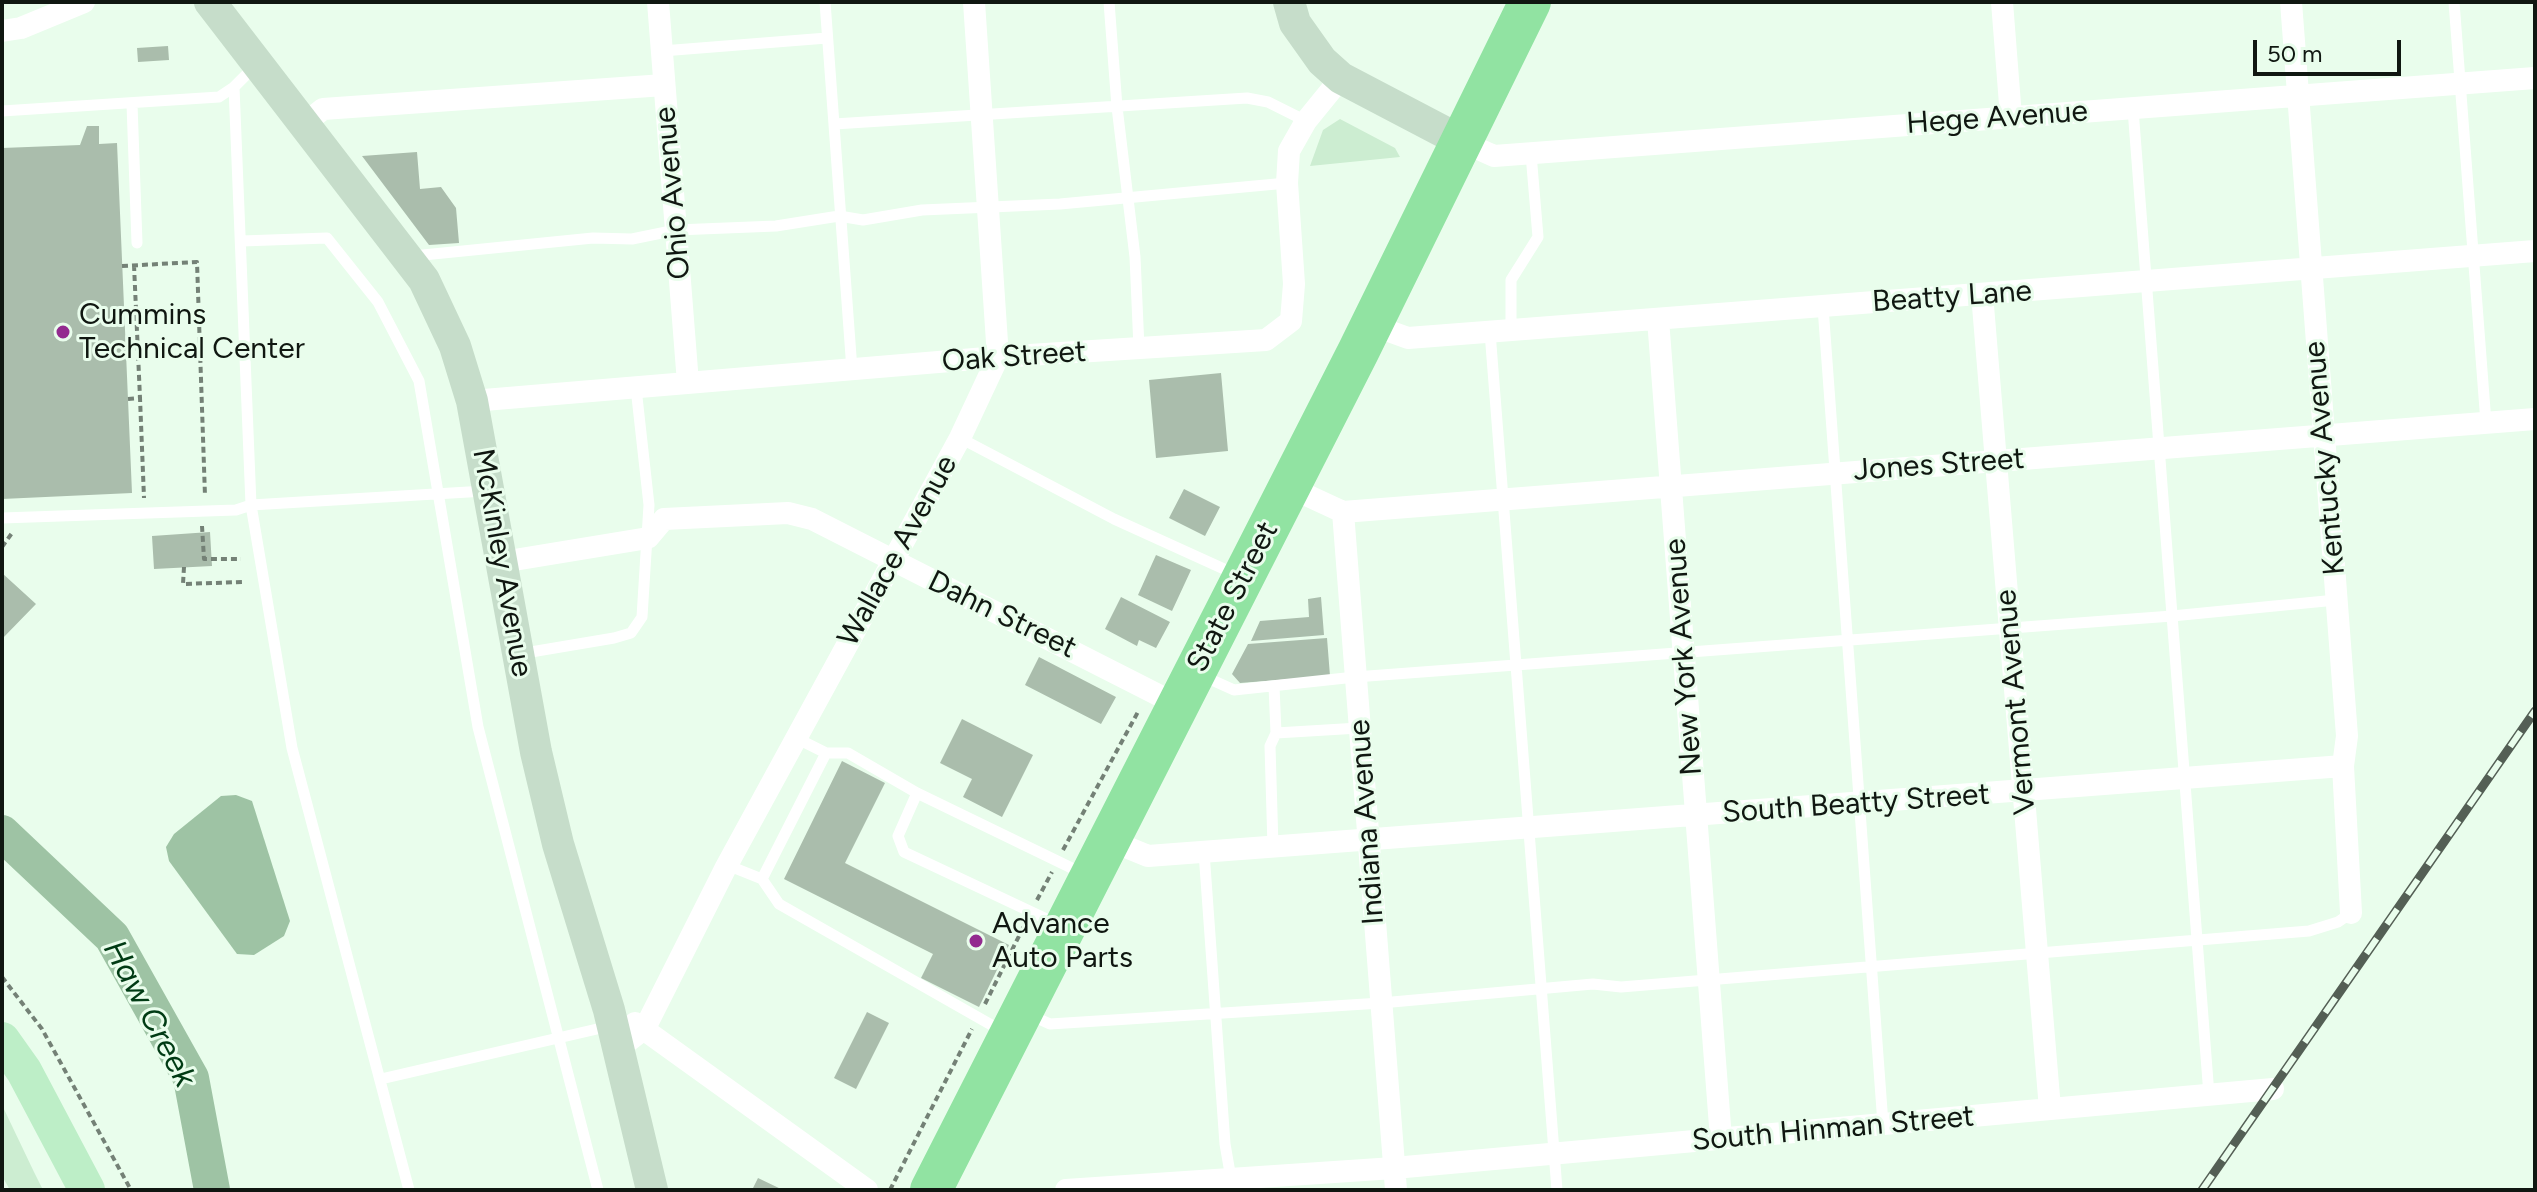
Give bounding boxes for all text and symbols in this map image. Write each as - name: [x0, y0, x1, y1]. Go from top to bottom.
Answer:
- scale bar: [2257, 24, 2405, 74]
- text: 50 m: [2267, 39, 2323, 68]
- street label: Hege Avenue: [1905, 94, 2089, 142]
- street label: Ohio Avenue: [648, 105, 698, 281]
- street label: Beatty Lane: [1871, 273, 2033, 321]
- place label: Cummins Technical Center: [79, 297, 305, 368]
- marker: Cummins Technical Center: [54, 323, 72, 341]
- street label: Oak Street: [941, 334, 1087, 380]
- street label: Kentucky Avenue: [2297, 340, 2353, 576]
- street label: Jones Street: [1852, 441, 2026, 489]
- street label: McKinley Avenue: [464, 446, 540, 680]
- street label: Wallace Avenue: [831, 449, 965, 653]
- street label: State Street: [1180, 516, 1286, 678]
- street label: New York Avenue: [1658, 537, 1710, 777]
- street label: Dahn Street: [922, 564, 1082, 666]
- street label: Vermont Avenue: [1988, 588, 2044, 816]
- street label: Indiana Avenue: [1342, 718, 1392, 926]
- street label: South Beatty Street: [1721, 777, 1991, 831]
- place label: Advance Auto Parts: [992, 906, 1133, 976]
- marker: Advance Auto Parts: [967, 932, 985, 950]
- water label: Haw Creek: [94, 934, 204, 1094]
- street label: South Hinman Street: [1690, 1099, 1976, 1159]

